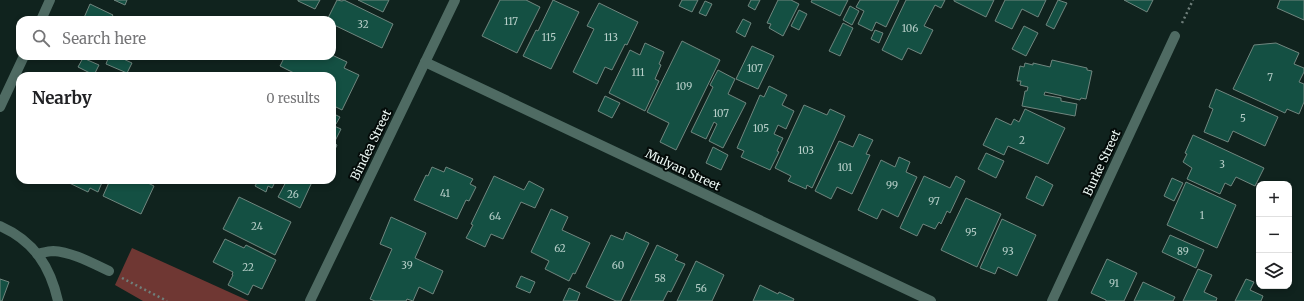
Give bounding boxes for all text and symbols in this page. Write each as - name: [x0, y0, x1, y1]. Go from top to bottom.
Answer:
- house number: 117: [504, 15, 518, 28]
- search box: [16, 16, 336, 60]
- house number: 32: [357, 18, 369, 31]
- house number: 106: [902, 22, 918, 35]
- icon: search: [30, 27, 52, 49]
- text: Search here: [62, 29, 146, 48]
- house number: 115: [542, 31, 556, 44]
- house number: 113: [604, 31, 618, 44]
- house number: 107: [747, 62, 763, 75]
- house number: 111: [632, 66, 645, 79]
- house number: 7: [1267, 71, 1273, 84]
- house number: 109: [676, 80, 692, 93]
- text: Nearby: [32, 87, 92, 109]
- text: 0 results: [266, 90, 320, 107]
- street label: Bindea Street: [347, 107, 394, 183]
- house number: 107: [713, 107, 729, 120]
- house number: 5: [1240, 112, 1246, 125]
- house number: 105: [753, 122, 769, 135]
- street label: Burke Street: [1080, 127, 1124, 198]
- house number: 2: [1019, 134, 1025, 147]
- house number: 103: [798, 144, 814, 157]
- street label: Mulyan Street: [643, 146, 723, 194]
- house number: 3: [1219, 158, 1225, 171]
- house number: 101: [838, 161, 853, 174]
- house number: 99: [886, 179, 898, 192]
- map controls: [1256, 181, 1292, 289]
- button: +: [1256, 181, 1292, 217]
- house number: 41: [440, 187, 450, 200]
- house number: 26: [287, 188, 299, 201]
- house number: 97: [928, 195, 940, 208]
- house number: 1: [1200, 209, 1205, 222]
- house number: 64: [489, 210, 501, 223]
- button: −: [1256, 217, 1292, 253]
- house number: 24: [251, 220, 263, 233]
- house number: 95: [965, 226, 977, 239]
- house number: 62: [554, 242, 566, 255]
- house number: 93: [1002, 245, 1014, 258]
- house number: 89: [1177, 245, 1189, 258]
- button: layers: [1256, 253, 1292, 289]
- house number: 39: [401, 259, 413, 272]
- house number: 60: [612, 259, 624, 272]
- house number: 22: [242, 261, 254, 274]
- house number: 58: [654, 272, 666, 285]
- house number: 91: [1109, 277, 1120, 290]
- house number: 56: [695, 282, 707, 295]

